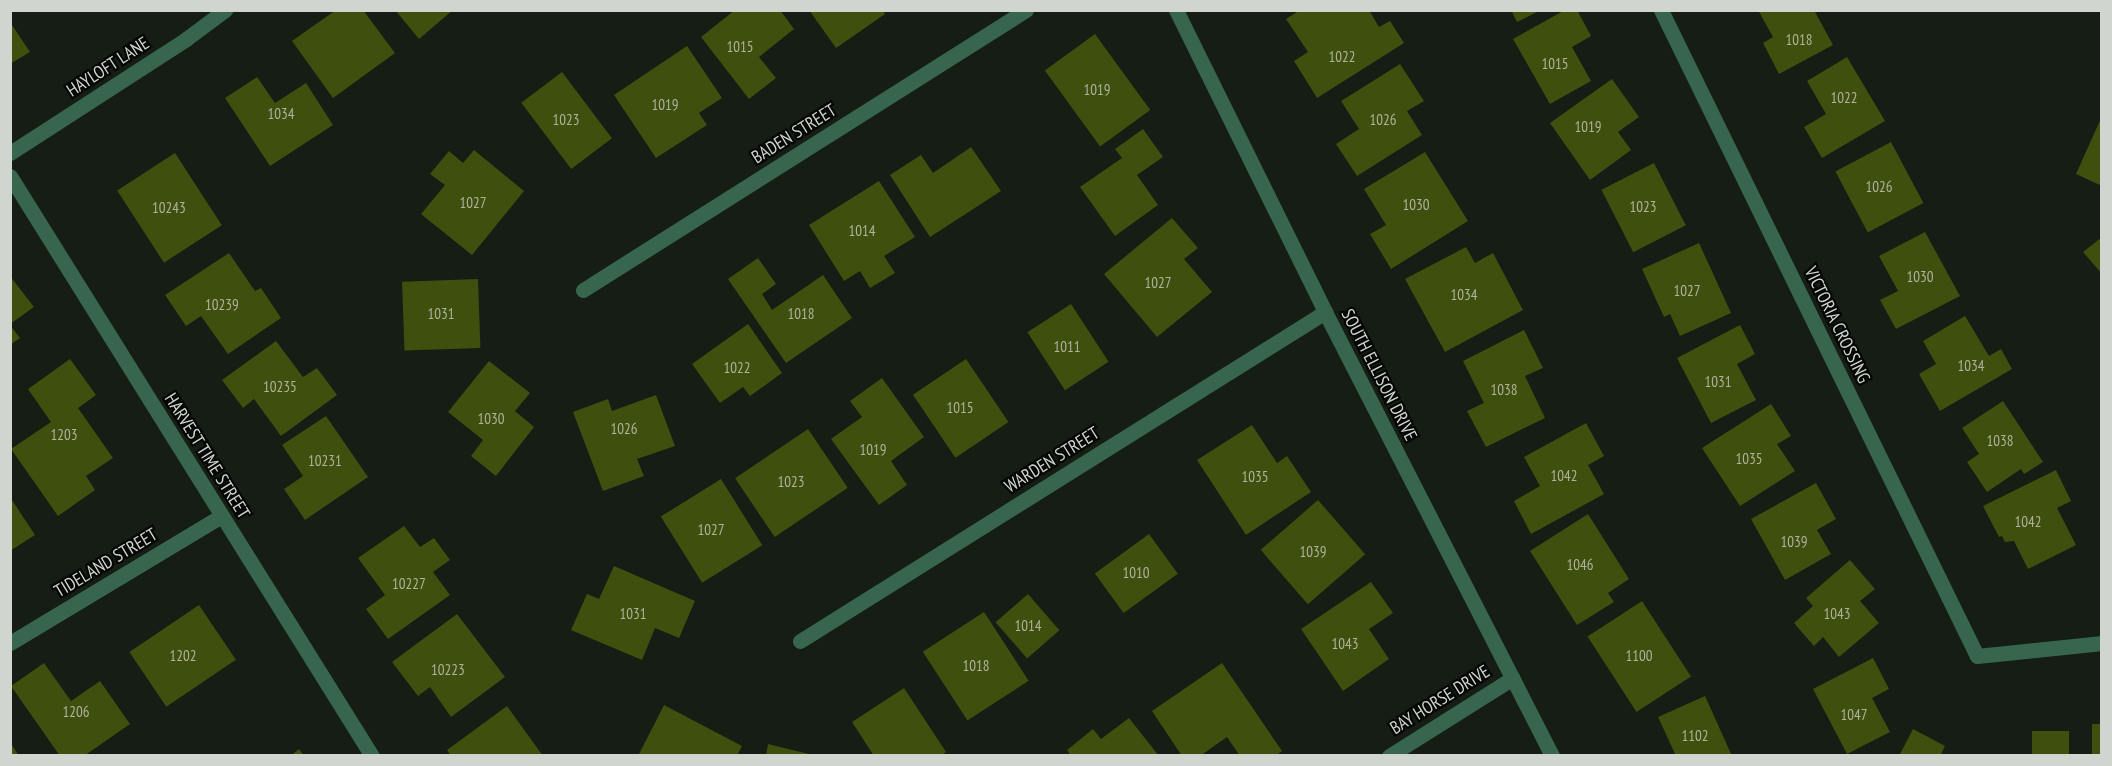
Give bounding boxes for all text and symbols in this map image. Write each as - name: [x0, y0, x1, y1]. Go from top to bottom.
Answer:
- house number: 1018: [1786, 31, 1812, 49]
- street label: HAYLOFT LANE: [63, 32, 153, 102]
- house number: 1015: [727, 38, 753, 56]
- house number: 1022: [1329, 48, 1355, 66]
- house number: 1015: [1542, 55, 1568, 73]
- house number: 1019: [1084, 81, 1110, 99]
- house number: 1022: [1831, 89, 1857, 107]
- house number: 1019: [652, 96, 678, 114]
- street label: BADEN STREET: [748, 100, 840, 168]
- house number: 1034: [268, 105, 294, 123]
- house number: 1023: [553, 111, 579, 129]
- house number: 1026: [1370, 111, 1396, 129]
- house number: 1019: [1575, 118, 1601, 136]
- house number: 1026: [1866, 178, 1892, 196]
- house number: 1027: [460, 194, 486, 212]
- house number: 1030: [1403, 196, 1429, 214]
- house number: 1023: [1630, 198, 1656, 216]
- house number: 10243: [152, 199, 186, 217]
- house number: 1014: [849, 222, 875, 240]
- street label: VICTORIA CROSSING: [1799, 263, 1875, 387]
- house number: 1030: [1907, 268, 1933, 286]
- house number: 1027: [1145, 274, 1171, 292]
- house number: 1027: [1674, 282, 1700, 300]
- house number: 1034: [1451, 286, 1477, 304]
- house number: 10239: [205, 296, 239, 314]
- house number: 1031: [428, 305, 454, 323]
- house number: 1018: [788, 305, 814, 323]
- street label: SOUTH ELLISON DRIVE: [1337, 306, 1421, 444]
- house number: 1011: [1054, 338, 1080, 356]
- house number: 1034: [1958, 357, 1984, 375]
- house number: 1022: [724, 359, 750, 377]
- house number: 1031: [1705, 373, 1731, 391]
- house number: 10235: [263, 378, 297, 396]
- house number: 1038: [1491, 381, 1517, 399]
- street label: HARVEST TIME STREET: [159, 389, 255, 523]
- house number: 1015: [947, 399, 973, 417]
- house number: 1030: [478, 410, 504, 428]
- house number: 1026: [611, 420, 637, 438]
- street label: WARDEN STREET: [1001, 422, 1103, 498]
- house number: 1203: [51, 426, 77, 444]
- house number: 1038: [1987, 432, 2013, 450]
- house number: 1019: [860, 441, 886, 459]
- house number: 1035: [1736, 450, 1762, 468]
- house number: 10231: [308, 452, 342, 470]
- house number: 1042: [1551, 467, 1577, 485]
- house number: 1035: [1242, 468, 1268, 486]
- house number: 1023: [778, 473, 804, 491]
- house number: 1042: [2015, 513, 2041, 531]
- house number: 1027: [698, 521, 724, 539]
- street label: TIDELAND STREET: [51, 524, 161, 602]
- house number: 1039: [1781, 533, 1807, 551]
- house number: 1039: [1300, 543, 1326, 561]
- house number: 1046: [1567, 556, 1593, 574]
- house number: 1010: [1123, 564, 1149, 582]
- house number: 10227: [392, 575, 426, 593]
- house number: 1031: [620, 605, 646, 623]
- house number: 1043: [1824, 605, 1850, 623]
- house number: 1014: [1015, 617, 1041, 635]
- house number: 1043: [1332, 635, 1358, 653]
- house number: 1202: [170, 647, 196, 665]
- house number: 1100: [1626, 647, 1652, 665]
- house number: 1018: [963, 657, 989, 675]
- house number: 10223: [431, 661, 465, 679]
- street label: BAY HORSE DRIVE: [1386, 661, 1494, 739]
- house number: 1206: [63, 703, 89, 721]
- house number: 1047: [1841, 706, 1867, 724]
- house number: 1102: [1682, 727, 1708, 745]

